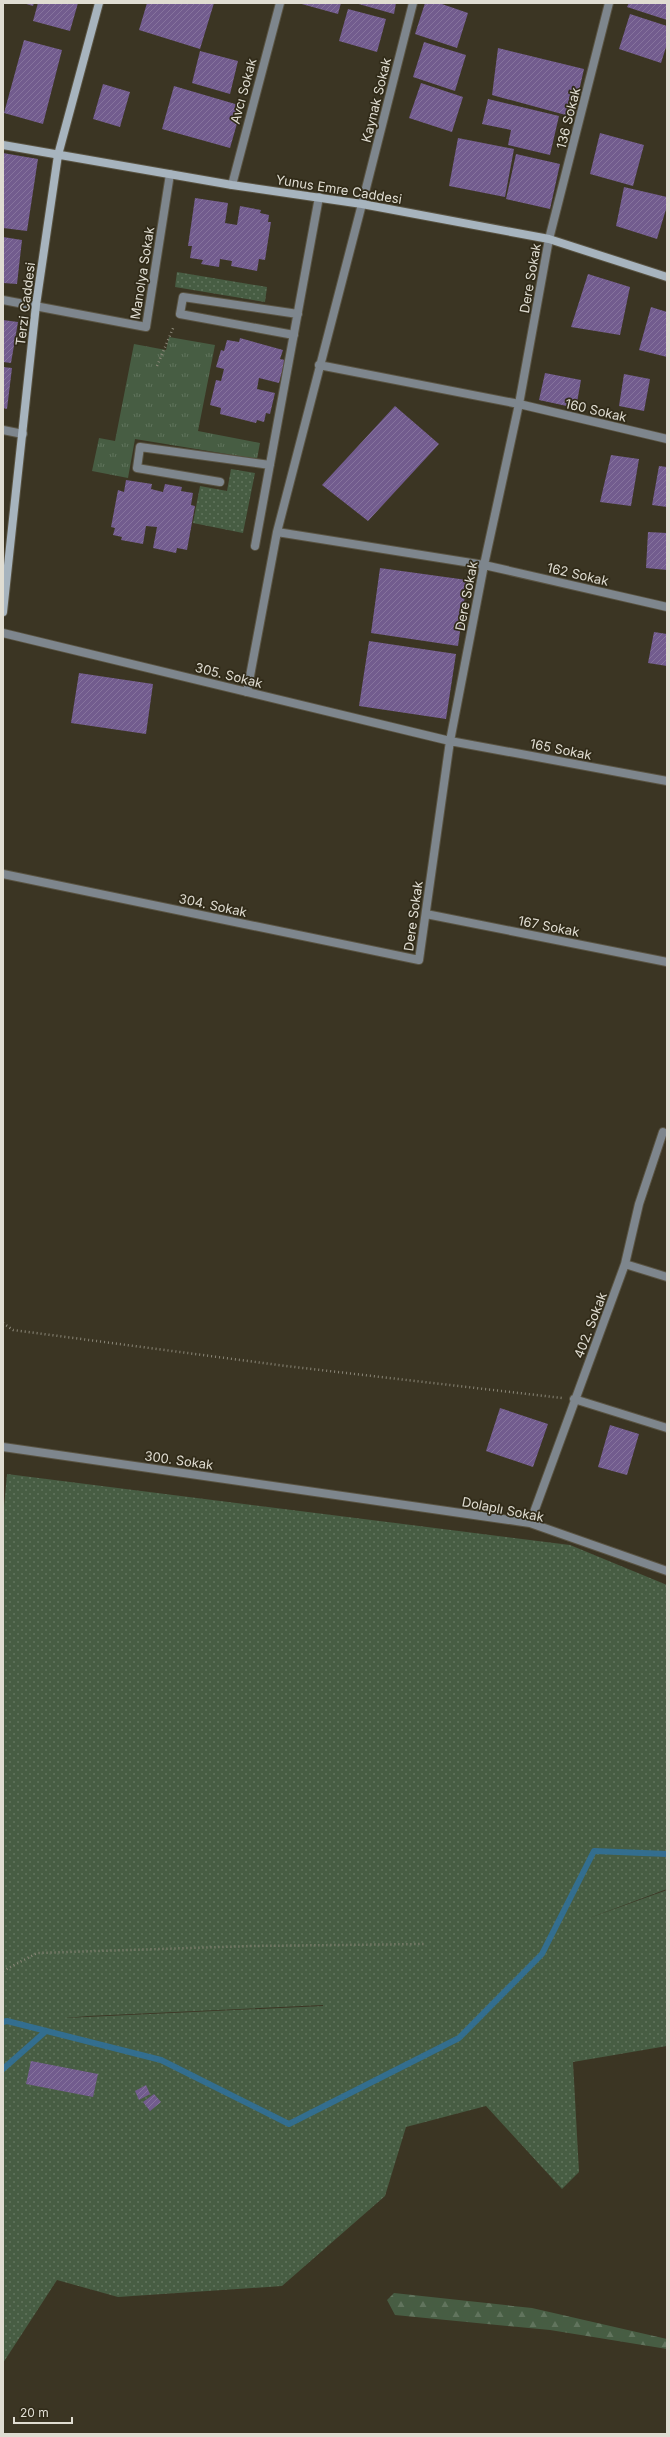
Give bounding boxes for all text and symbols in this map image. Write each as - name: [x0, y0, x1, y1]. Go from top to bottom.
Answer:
- street label: Kaynak Sokak: [358, 56, 394, 144]
- street label: Avcı Sokak: [227, 57, 259, 125]
- street label: 136 Sokak: [553, 86, 583, 150]
- street label: Yunus Emre Caddesi: [275, 171, 403, 207]
- street label: Manolya Sokak: [127, 226, 157, 320]
- street label: Dere Sokak: [516, 242, 544, 314]
- street label: Terzi Caddesi: [12, 261, 38, 347]
- street label: 160 Sokak: [564, 395, 628, 425]
- street label: 162 Sokak: [546, 559, 610, 589]
- street label: Dere Sokak: [451, 560, 481, 632]
- street label: 305. Sokak: [194, 659, 264, 691]
- street label: 165 Sokak: [529, 735, 593, 763]
- street label: Dere Sokak: [400, 880, 426, 952]
- street label: 304. Sokak: [177, 890, 249, 920]
- street label: 167 Sokak: [517, 912, 581, 940]
- street label: 402. Sokak: [570, 1290, 610, 1360]
- street label: 300. Sokak: [144, 1447, 214, 1473]
- street label: Dolaplı Sokak: [461, 1493, 545, 1525]
- scale bar: [14, 2399, 72, 2425]
- text: 20 m: [20, 2405, 49, 2420]

